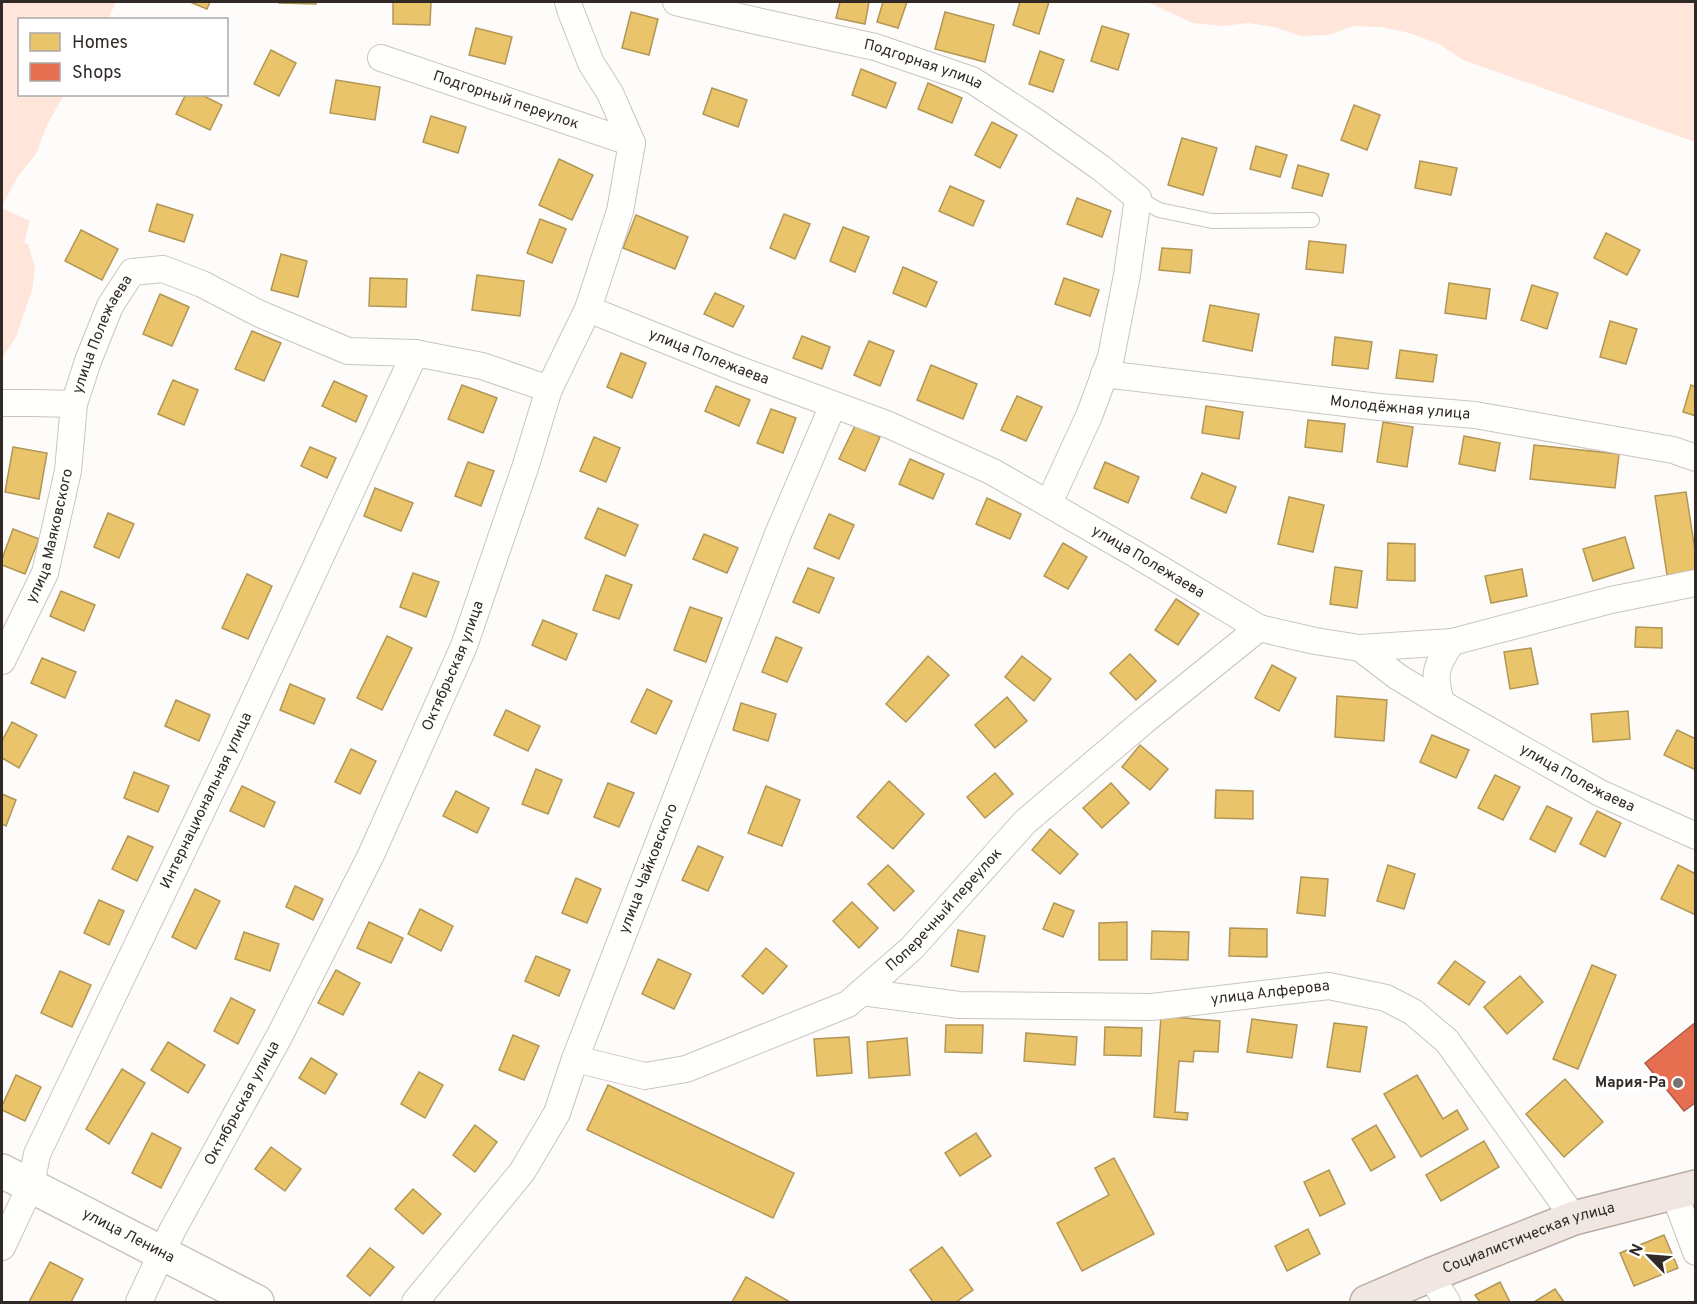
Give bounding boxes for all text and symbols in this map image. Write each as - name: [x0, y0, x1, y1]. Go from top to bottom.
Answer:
- legend: [18, 18, 228, 96]
- text: Homes: [72, 32, 128, 55]
- street label: Подгорная улица: [862, 35, 986, 94]
- text: Shops: [72, 62, 122, 85]
- street label: Подгорный переулок: [430, 67, 582, 134]
- street label: улица Полежаева: [68, 272, 137, 396]
- street label: улица Полежаева: [646, 325, 772, 389]
- street label: Молодёжная улица: [1329, 392, 1471, 424]
- street label: улица Маяковского: [22, 467, 78, 606]
- street label: улица Полежаева: [1088, 521, 1208, 603]
- street label: Октябрьская улица: [418, 598, 488, 734]
- street label: Интернациональная улица: [156, 709, 257, 892]
- street label: улица Полежаева: [1516, 740, 1638, 817]
- street label: улица Чайковского: [615, 801, 682, 936]
- street label: Поперечный переулок: [882, 844, 1006, 976]
- street label: улица Алферова: [1210, 976, 1331, 1009]
- street label: Октябрьская улица: [200, 1038, 284, 1169]
- place label: Мария-Ра: [1595, 1074, 1666, 1093]
- marker: Мария-Ра: [1671, 1076, 1685, 1090]
- street label: Социалистическая улица: [1440, 1199, 1617, 1279]
- street label: улица Ленина: [79, 1204, 178, 1267]
- north arrow: [1619, 1226, 1679, 1286]
- text: N: [1626, 1241, 1649, 1260]

